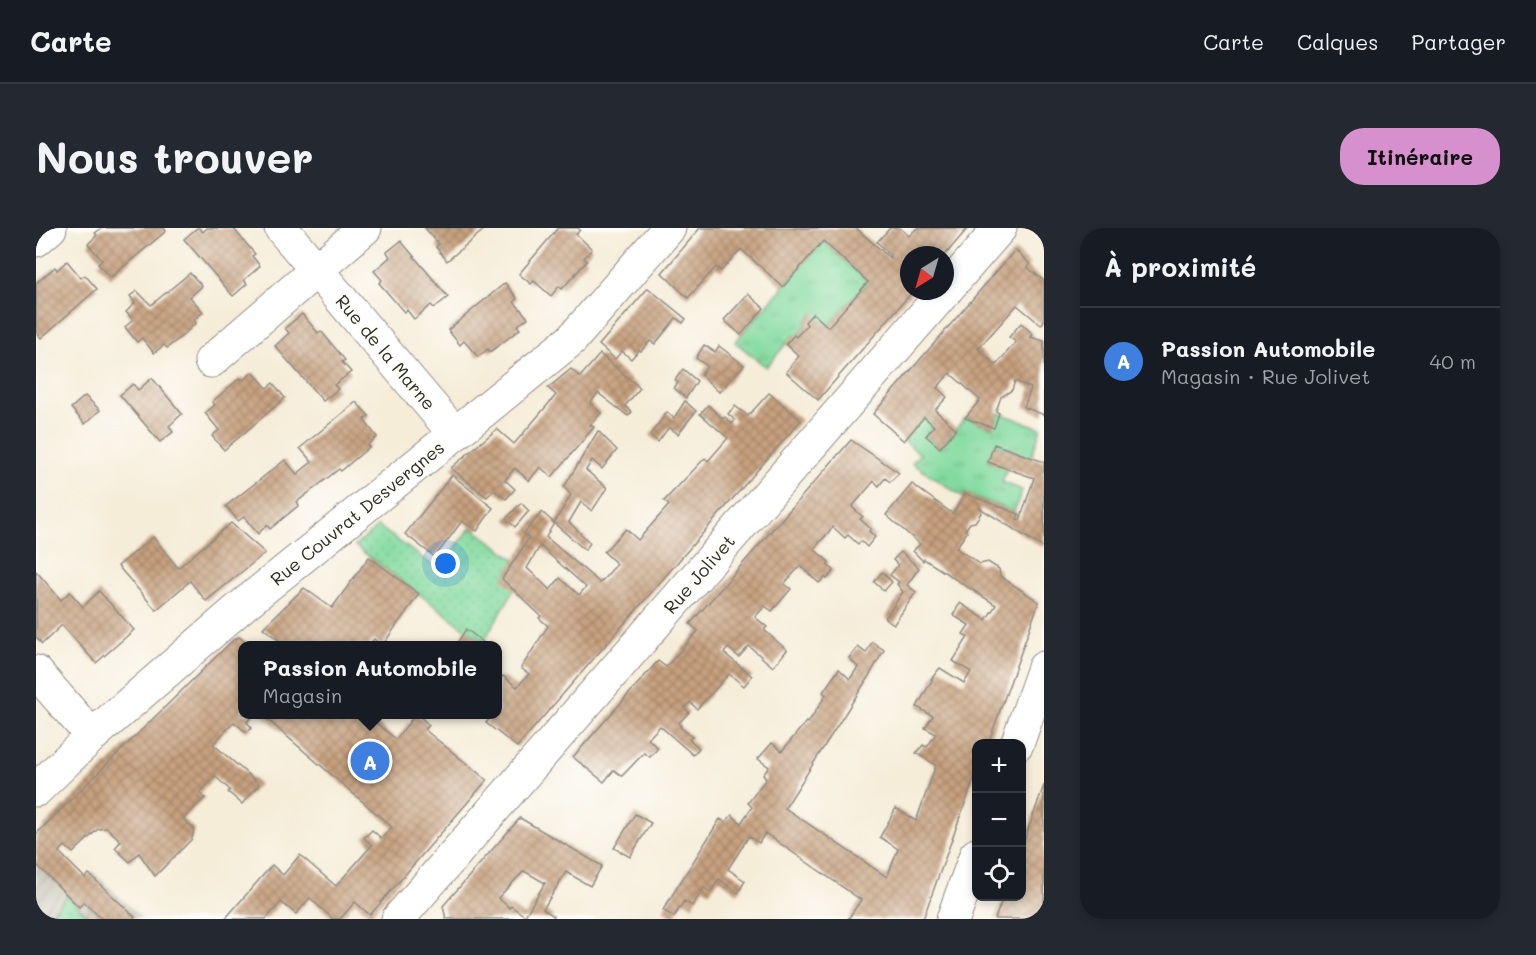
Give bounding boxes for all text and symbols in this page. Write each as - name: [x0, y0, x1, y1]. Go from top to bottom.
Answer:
- text: Carte: [30, 23, 112, 59]
- text: Carte: [1203, 28, 1264, 55]
- text: Calques: [1297, 28, 1379, 55]
- text: Partager: [1412, 28, 1506, 55]
- button: Itinéraire: [1340, 128, 1500, 185]
- text: Nous trouver: [36, 129, 314, 184]
- north arrow: [900, 246, 954, 300]
- text: À proximité: [1104, 250, 1256, 284]
- street label: Rue de la Marne: [331, 289, 441, 415]
- text: Passion Automobile: [1161, 334, 1375, 363]
- text: A: [1117, 348, 1130, 374]
- text: 40 m: [1430, 348, 1476, 374]
- text: Magasin · Rue Jolivet: [1161, 363, 1370, 389]
- street label: Rue Couvrat Desvergnes: [265, 435, 449, 591]
- street label: Rue Jolivet: [658, 529, 740, 619]
- your location: [431, 549, 460, 578]
- popup: [238, 641, 502, 719]
- text: Passion Automobile: [263, 653, 477, 682]
- text: Magasin: [263, 682, 342, 708]
- pin: A: [350, 738, 390, 784]
- map controls: [972, 739, 1026, 901]
- button: +: [972, 739, 1026, 793]
- button: −: [972, 793, 1026, 847]
- button: locate: [972, 847, 1026, 901]

